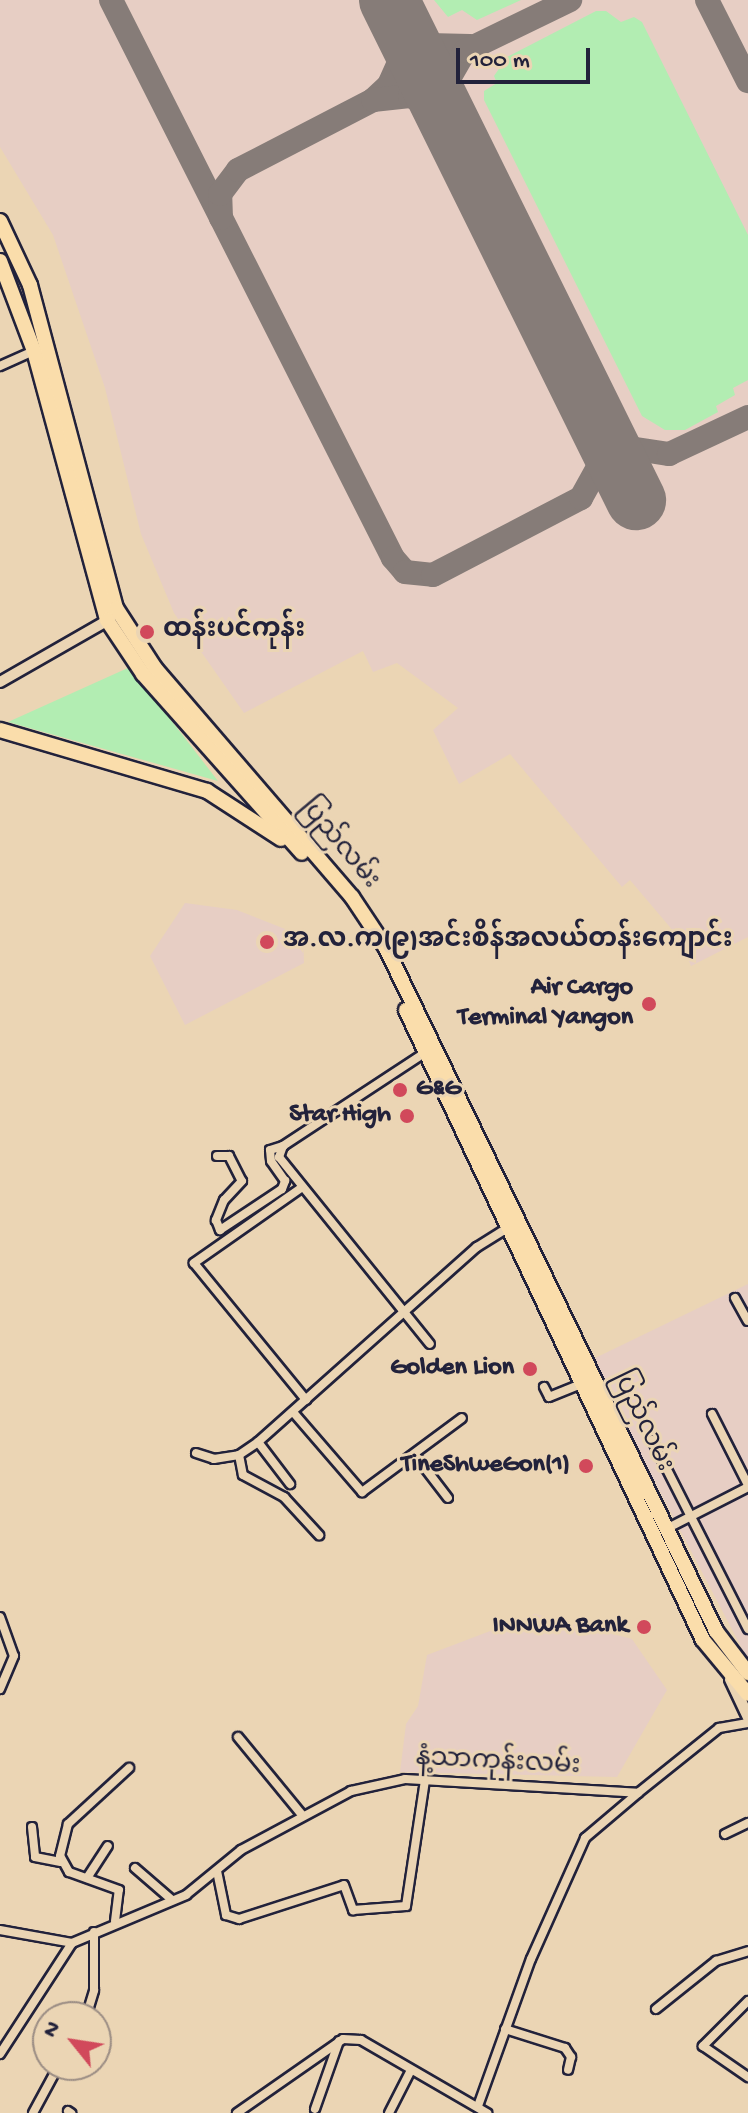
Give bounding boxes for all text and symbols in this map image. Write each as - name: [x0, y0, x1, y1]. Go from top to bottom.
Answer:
- scale bar: [460, 32, 594, 82]
- text: 100 m: [470, 47, 530, 76]
- place label: ထန်းပင်ကုန်း: [163, 616, 305, 648]
- marker: ထန်းပင်ကုန်း: [138, 623, 156, 641]
- street label: ပြည်လမ်း: [291, 794, 385, 896]
- place label: အ.လ.က(၉)အင်းစိန်အလယ်တန်းကျောင်း: [283, 926, 733, 958]
- marker: အ.လ.က(၉)အင်းစိန်အလယ်တန်းကျောင်း: [258, 933, 276, 951]
- place label: Air Cargo Terminal Yangon: [458, 973, 633, 1034]
- marker: Air Cargo Terminal Yangon: [640, 995, 658, 1013]
- place label: G&G: [416, 1074, 461, 1106]
- marker: G&G: [391, 1081, 409, 1099]
- place label: Star High: [289, 1100, 391, 1132]
- marker: Star High: [398, 1107, 416, 1125]
- place label: Golden Lion: [390, 1353, 514, 1385]
- marker: Golden Lion: [521, 1360, 539, 1378]
- street label: ပြည်လမ်း: [603, 1367, 679, 1477]
- place label: TineShweGon(1): [402, 1450, 570, 1482]
- marker: TineShweGon(1): [577, 1457, 595, 1475]
- place label: INNWA Bank: [493, 1611, 628, 1643]
- marker: INNWA Bank: [635, 1618, 653, 1636]
- street label: နံ့သာကုန်းလမ်း: [415, 1744, 581, 1784]
- north arrow: [32, 2001, 112, 2081]
- text: N: [38, 2017, 68, 2043]

